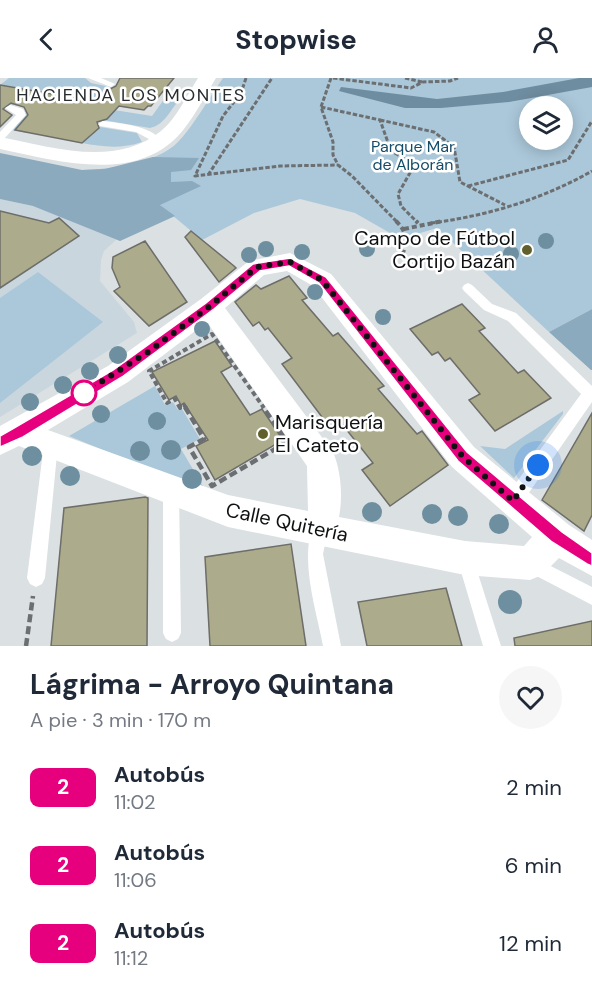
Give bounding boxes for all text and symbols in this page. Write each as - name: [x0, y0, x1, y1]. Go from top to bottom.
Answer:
- text: Stopwise: [235, 22, 357, 57]
- icon: back: [30, 23, 63, 56]
- icon: person: [529, 23, 562, 56]
- district label: HACIENDA LOS MONTES: [16, 83, 246, 107]
- map controls: [519, 96, 573, 150]
- button: layers: [519, 96, 573, 150]
- park label: Parque Mar de Alborán: [371, 136, 455, 175]
- place label: Campo de Fútbol Cortijo Bazán: [354, 225, 515, 274]
- marker: Campo de Fútbol Cortijo Bazán: [520, 243, 534, 257]
- unlabelled marker: [71, 380, 97, 406]
- place label: Marisquería El Cateto: [275, 409, 383, 458]
- marker: Marisquería El Cateto: [256, 427, 270, 441]
- your location: [523, 450, 553, 480]
- street label: Calle Quitería: [224, 496, 350, 548]
- text: Lágrima - Arroyo Quintana: [30, 666, 394, 703]
- button: heart: [499, 666, 562, 729]
- text: A pie · 3 min · 170 m: [30, 707, 211, 733]
- text: Autobús: [114, 760, 205, 789]
- text: 2: [57, 773, 69, 801]
- text: 2 min: [506, 773, 562, 802]
- text: 11:02: [114, 789, 156, 815]
- text: Autobús: [114, 838, 205, 867]
- text: 2: [57, 851, 69, 879]
- text: 6 min: [505, 851, 562, 880]
- text: 11:06: [114, 867, 157, 893]
- text: Autobús: [114, 916, 205, 945]
- text: 2: [57, 929, 69, 957]
- text: 12 min: [499, 929, 562, 958]
- text: 11:12: [114, 945, 148, 971]

